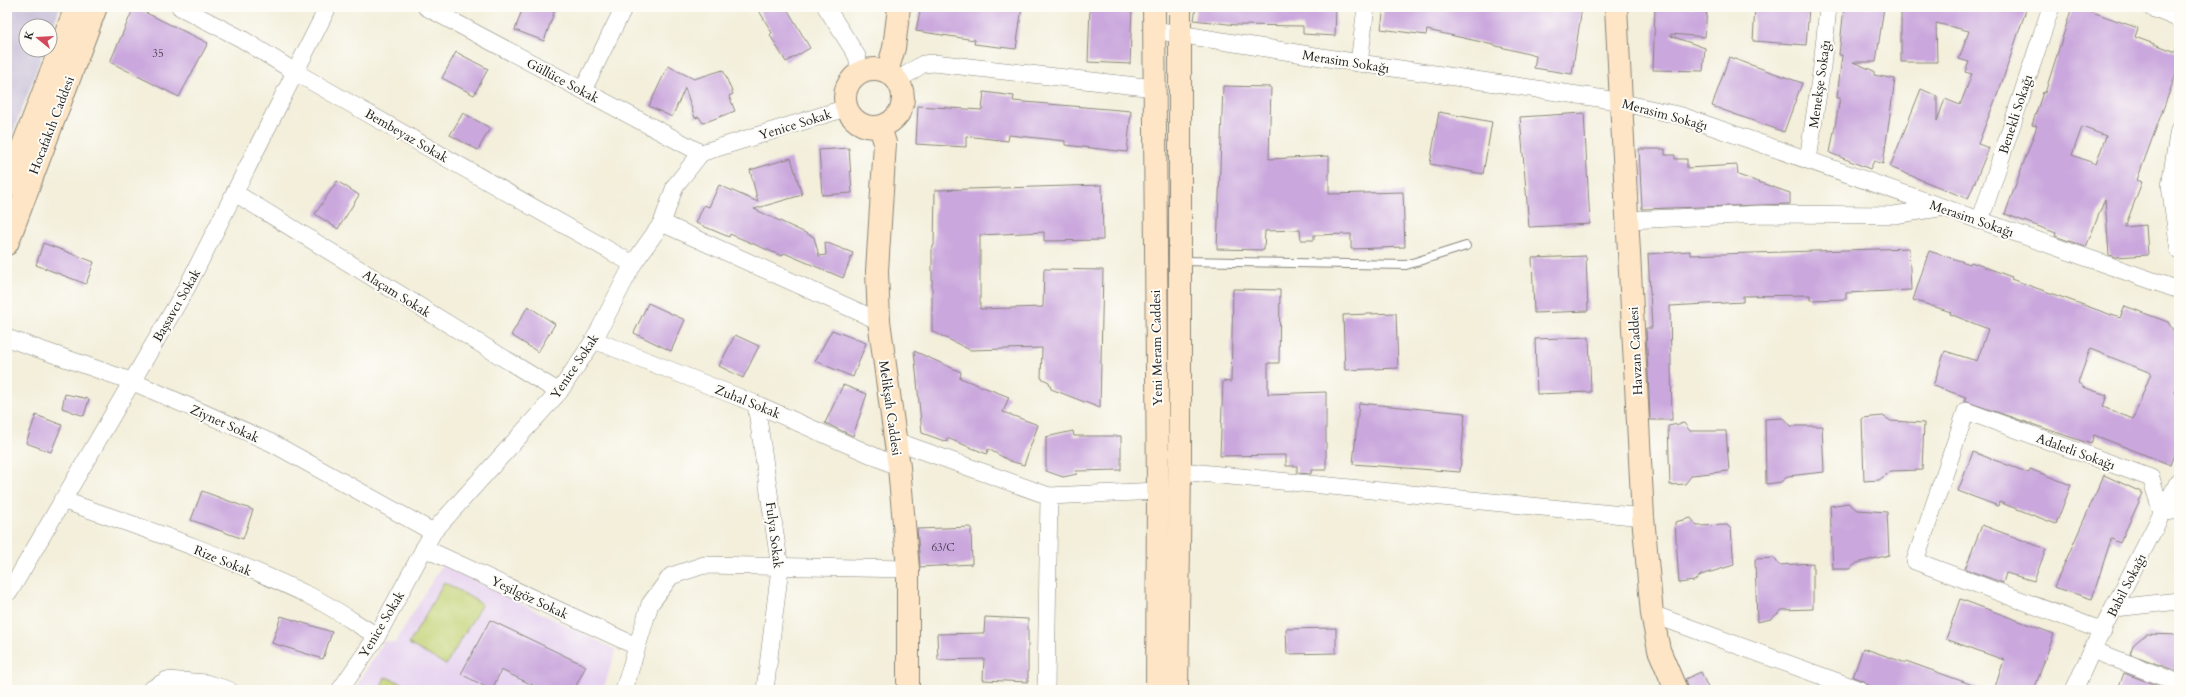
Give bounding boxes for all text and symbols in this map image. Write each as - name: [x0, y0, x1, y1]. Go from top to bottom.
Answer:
- north arrow: [18, 18, 58, 58]
- text: K: [20, 28, 38, 42]
- street label: Menekşe Sokağı: [1805, 38, 1835, 130]
- house number: 35: [152, 46, 164, 61]
- street label: Merasim Sokağı: [1301, 46, 1391, 78]
- street label: Güllüce Sokak: [523, 54, 602, 108]
- street label: Benekli Sokağı: [1995, 72, 2037, 156]
- street label: Hocafakıh Caddesi: [25, 73, 79, 177]
- street label: Merasim Sokağı: [1620, 95, 1710, 135]
- street label: Bembeyaz Sokak: [362, 105, 452, 167]
- street label: Yenice Sokak: [757, 105, 834, 145]
- street label: Merasim Sokağı: [1927, 196, 2017, 242]
- street label: Başsavcı Sokak: [149, 266, 205, 345]
- street label: Alaçam Sokak: [359, 266, 434, 322]
- street label: Yeni Meram Caddesi: [1147, 289, 1167, 406]
- street label: Havzan Caddesi: [1625, 306, 1647, 396]
- street label: Yenice Sokak: [546, 330, 603, 403]
- street label: Melikşah Caddesi: [874, 359, 906, 457]
- street label: Zuhal Sokak: [712, 381, 783, 423]
- street label: Ziynet Sokak: [187, 401, 262, 447]
- street label: Adaletli Sokağı: [2034, 429, 2118, 475]
- street label: Fulya Sokak: [761, 501, 787, 569]
- house number: 63/C: [931, 540, 955, 555]
- street label: Rize Sokak: [191, 541, 254, 581]
- street label: Babil Sokağı: [2103, 550, 2151, 620]
- street label: Yeşilgöz Sokak: [488, 572, 571, 624]
- street label: Yenice Sokak: [355, 588, 409, 661]

